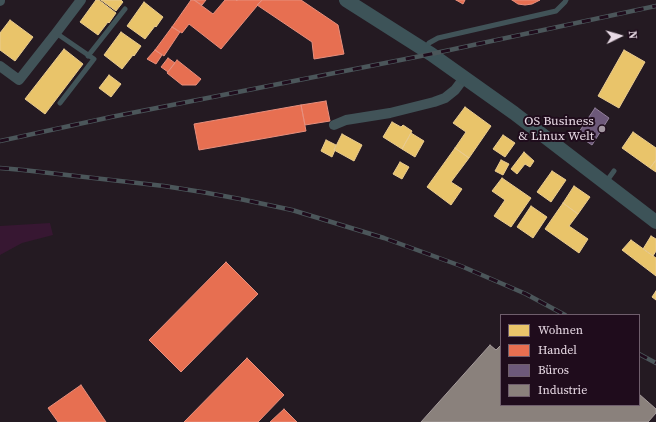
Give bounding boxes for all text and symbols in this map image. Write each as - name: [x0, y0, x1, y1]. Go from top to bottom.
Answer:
- north arrow: [600, 16, 640, 56]
- text: N: [625, 30, 640, 40]
- place label: OS Business & Linux Welt: [519, 114, 594, 145]
- marker: OS Business & Linux Welt: [597, 124, 607, 134]
- legend: [500, 314, 640, 406]
- text: Wohnen: [538, 322, 583, 338]
- text: Handel: [538, 342, 577, 358]
- text: Büros: [538, 362, 569, 378]
- text: Industrie: [538, 382, 587, 398]

